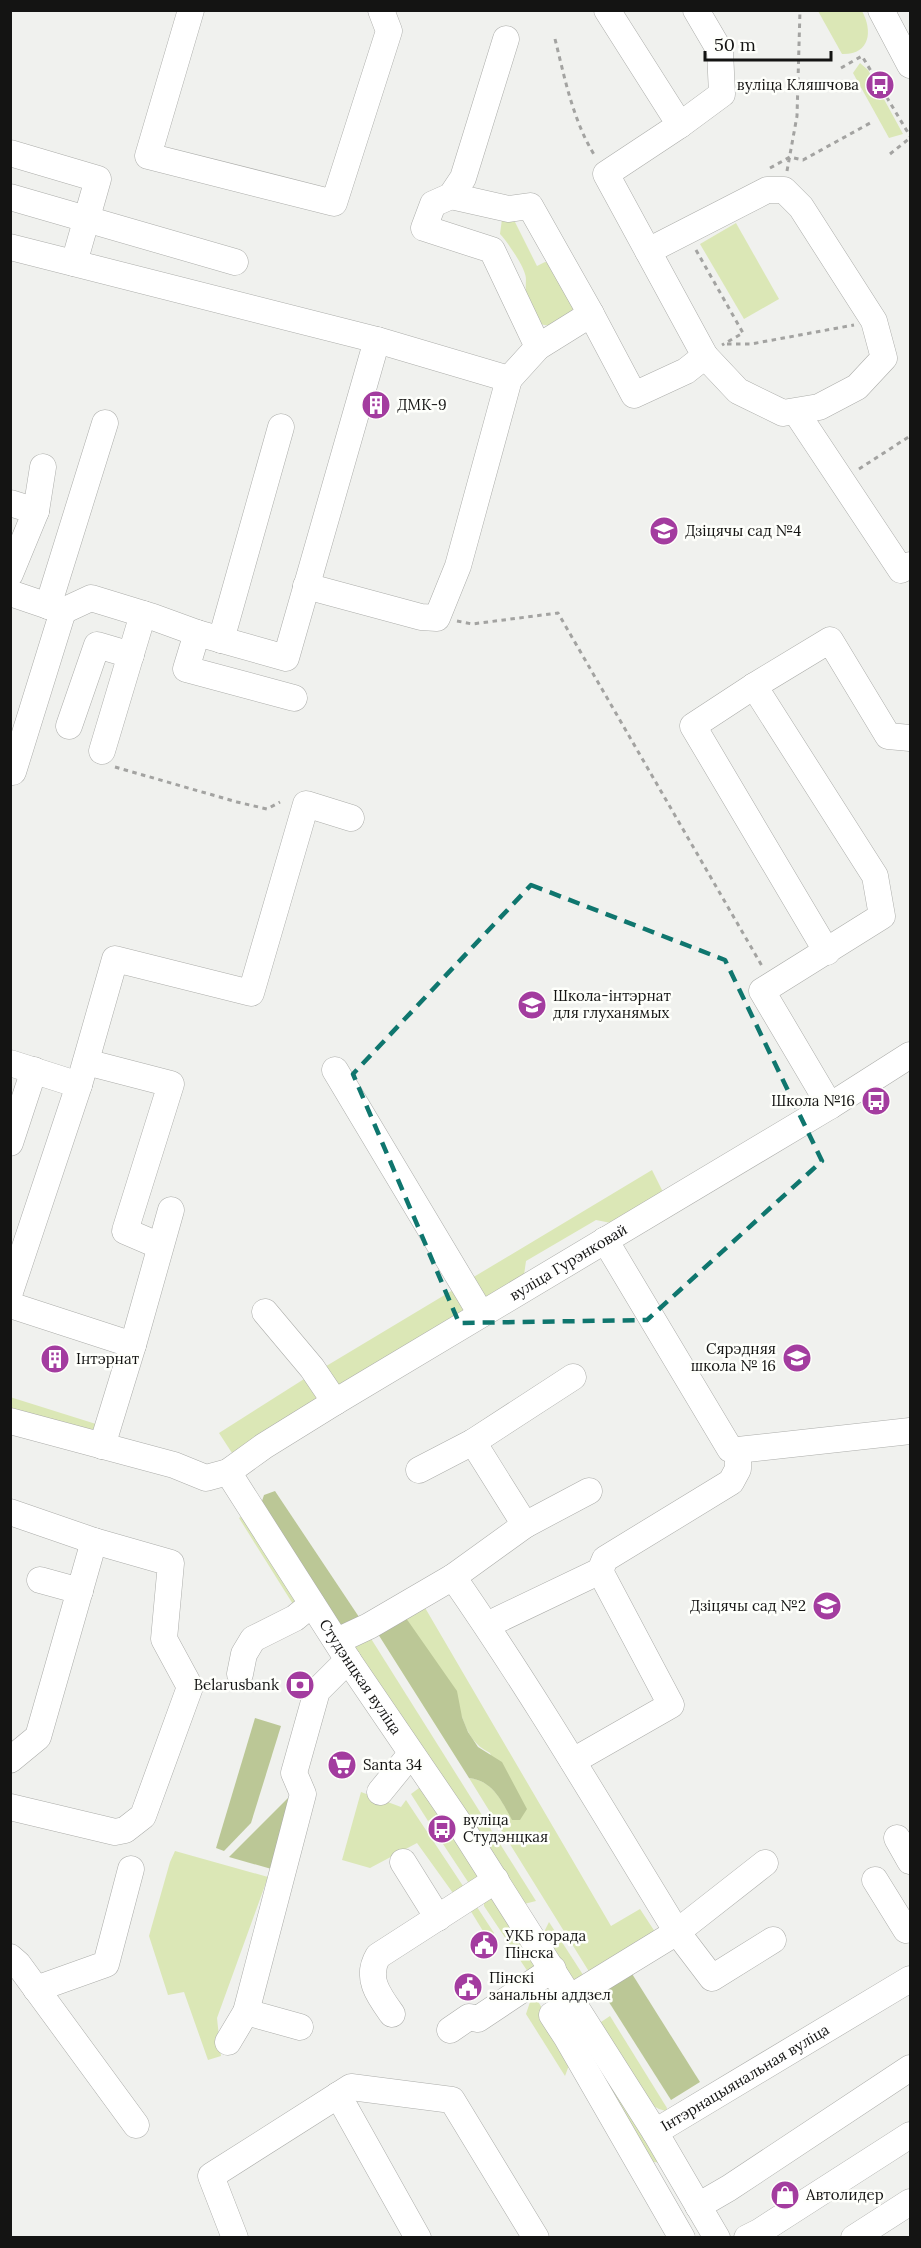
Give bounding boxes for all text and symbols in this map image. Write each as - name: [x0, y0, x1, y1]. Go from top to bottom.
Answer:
- scale bar: [705, 24, 831, 62]
- text: 50 m: [714, 33, 756, 56]
- bus stop icon: вуліца Кляшчова: [864, 69, 896, 101]
- place label: вуліца Кляшчова: [737, 75, 859, 94]
- building icon: ДМК-9: [360, 389, 392, 421]
- place label: ДМК-9: [397, 395, 447, 414]
- school or university icon: Дзіцячы сад №4: [648, 515, 680, 547]
- place label: Дзіцячы сад №4: [685, 521, 801, 540]
- place label: Школа-інтэрнат для глуханямых: [553, 986, 672, 1022]
- school or university icon: Школа-інтэрнат для глуханямых: [516, 989, 548, 1021]
- bus stop icon: Школа №16: [860, 1085, 892, 1117]
- place label: Школа №16: [771, 1091, 855, 1110]
- street label: вуліца Гурэнковай: [506, 1219, 630, 1305]
- place label: Сярэдняя школа № 16: [691, 1339, 776, 1375]
- school or university icon: Сярэдняя школа № 16: [781, 1342, 813, 1374]
- building icon: Інтэрнат: [39, 1343, 71, 1375]
- place label: Інтэрнат: [76, 1349, 140, 1368]
- school or university icon: Дзіцячы сад №2: [811, 1590, 843, 1622]
- place label: Дзіцячы сад №2: [690, 1596, 806, 1615]
- street label: Студэнцкая вуліца: [315, 1615, 406, 1738]
- bank icon: Belarusbank: [284, 1669, 316, 1701]
- place label: Belarusbank: [194, 1675, 279, 1694]
- supermarket icon: Santa 34: [326, 1749, 358, 1781]
- place label: Santa 34: [363, 1755, 422, 1774]
- place label: вуліца Студэнцкая: [463, 1810, 548, 1846]
- bus stop icon: вуліца Студэнцкая: [426, 1813, 458, 1845]
- place label: УКБ горада Пінска: [504, 1926, 587, 1962]
- public building icon: УКБ горада Пінска: [468, 1929, 500, 1961]
- place label: Пінскі занальны аддзел: [489, 1968, 611, 2004]
- public building icon: Пінскі занальны аддзел: [452, 1971, 484, 2003]
- street label: Інтэрнацыянальная вуліца: [657, 2020, 833, 2135]
- shop icon: Автолидер: [769, 2179, 801, 2211]
- place label: Автолидер: [805, 2185, 884, 2204]

